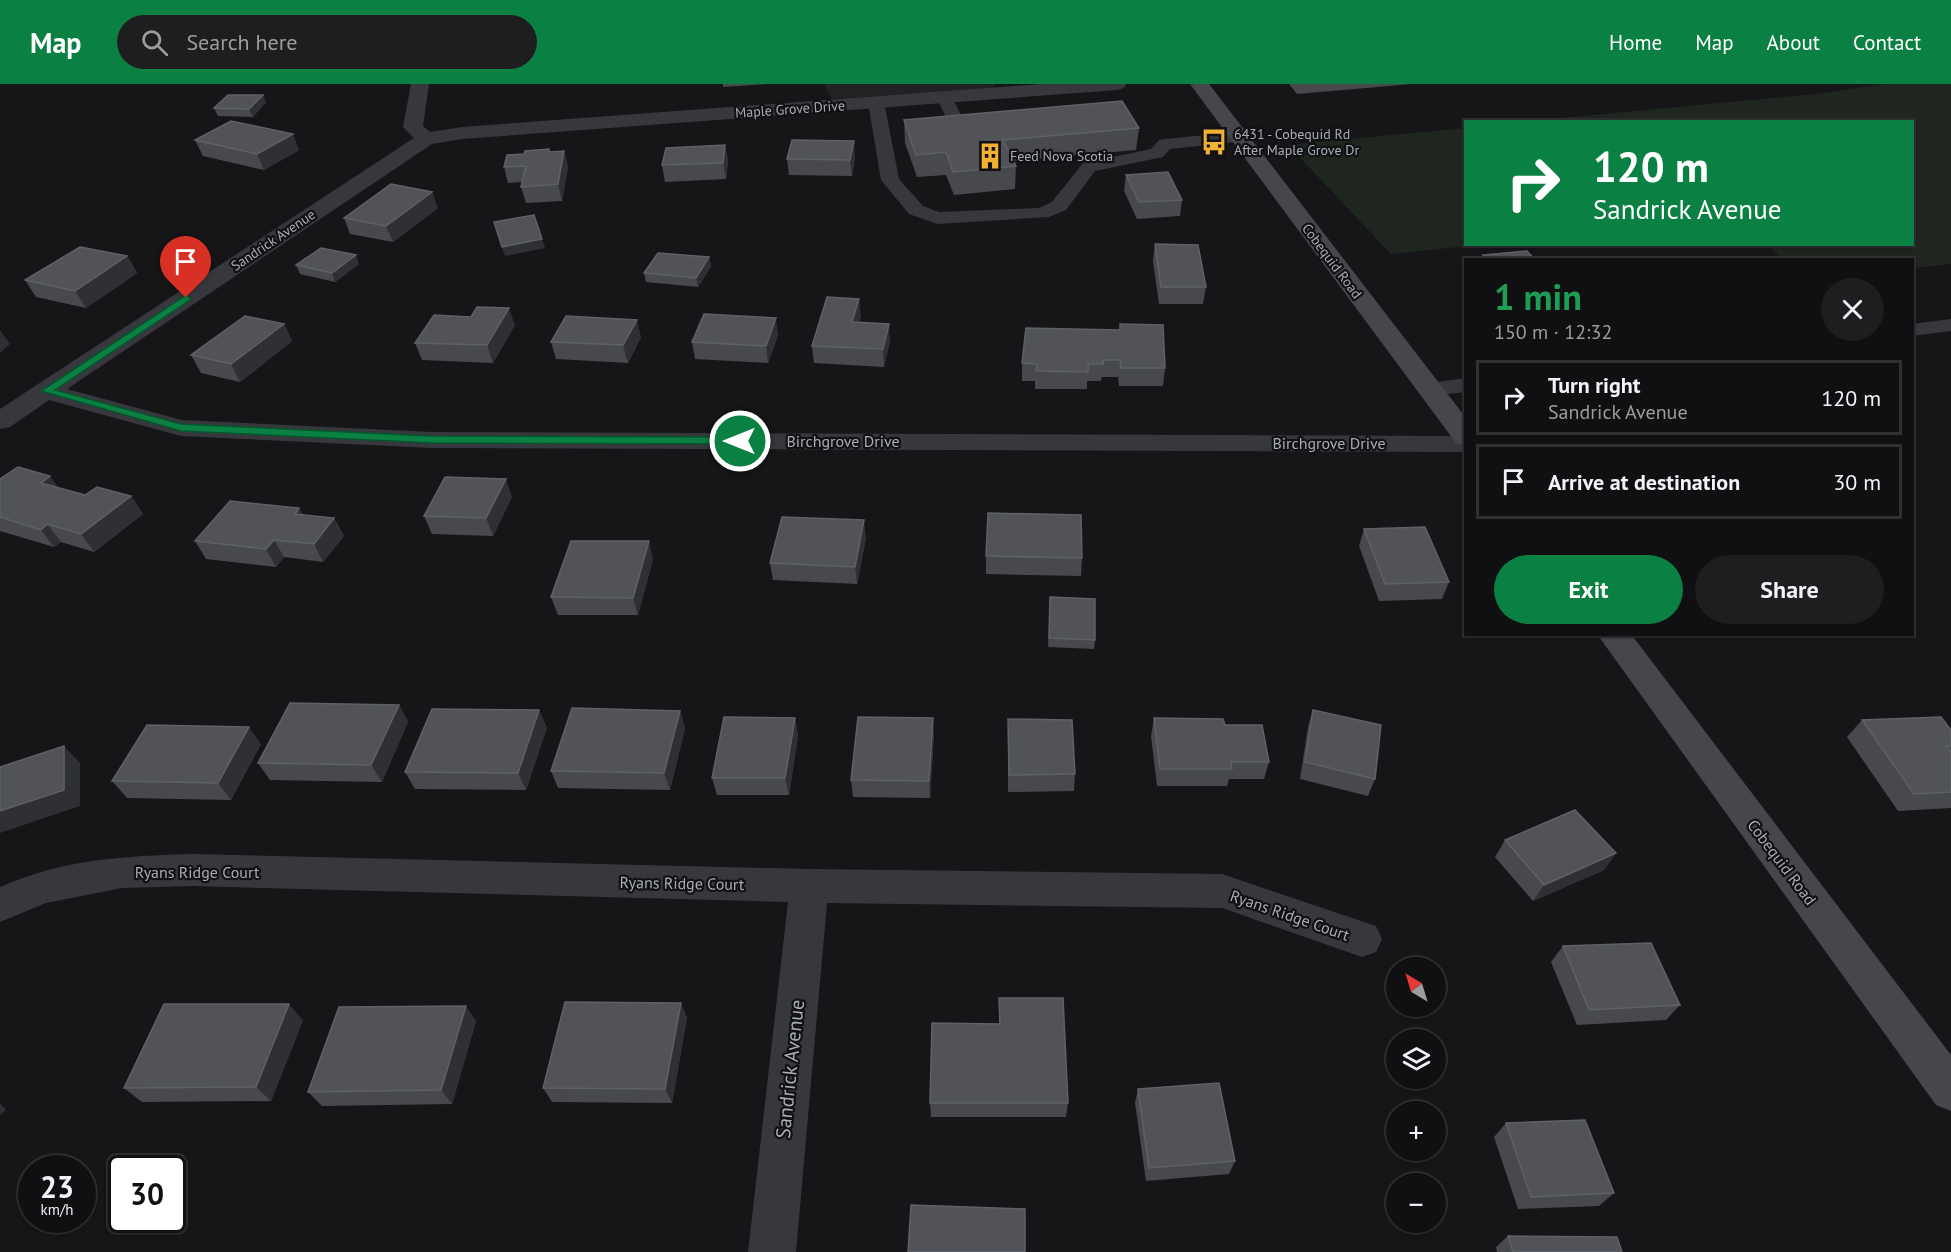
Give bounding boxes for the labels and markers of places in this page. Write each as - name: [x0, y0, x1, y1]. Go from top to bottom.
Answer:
- place label: 6431 - Cobequid Rd After Maple Grove Dr: [1234, 125, 1359, 159]
- bus stop icon: 6431 - Cobequid Rd After Maple Grove Dr: [1199, 127, 1229, 157]
- building icon: Feed Nova Scotia: [975, 141, 1005, 171]
- place label: Feed Nova Scotia: [1010, 147, 1113, 165]
- pin: [160, 236, 211, 298]

